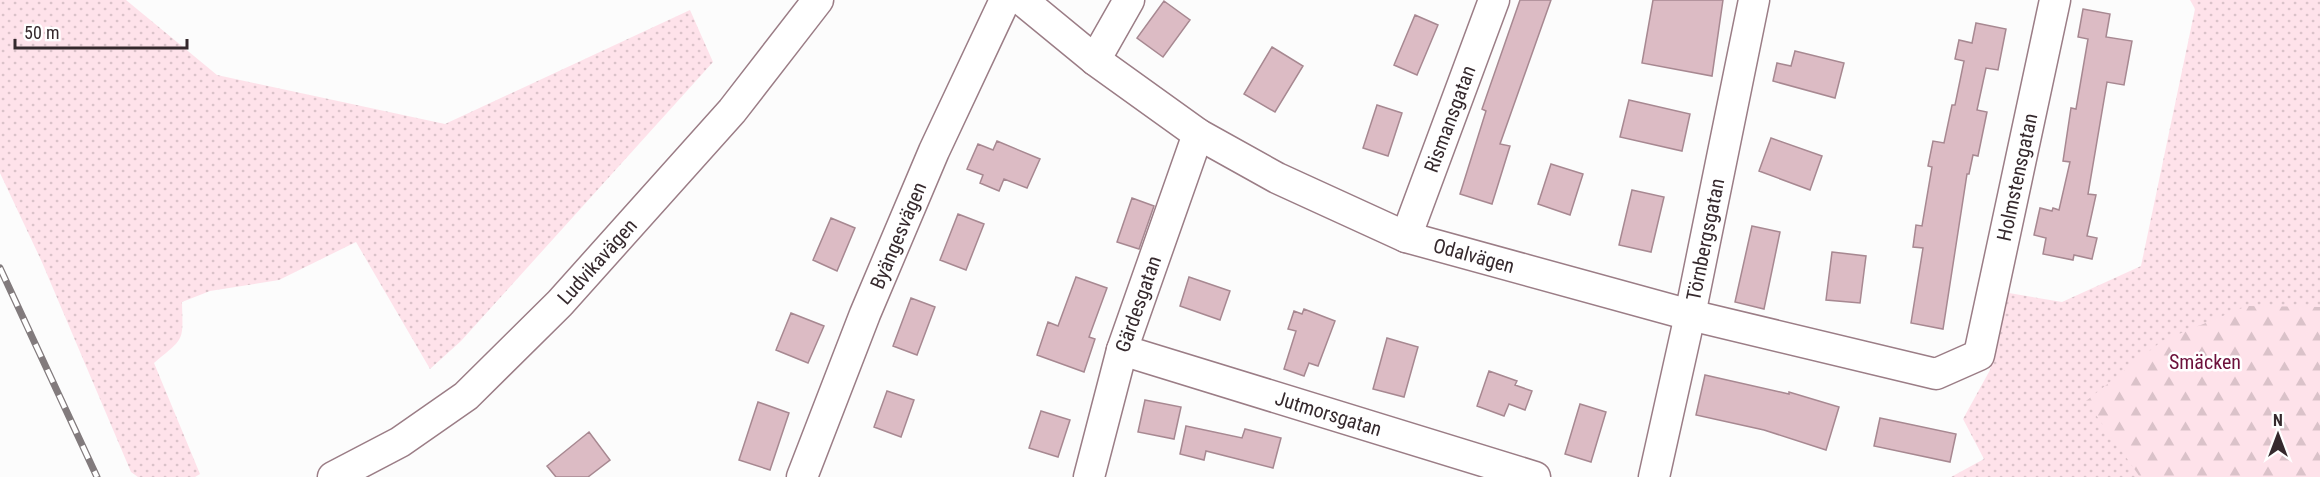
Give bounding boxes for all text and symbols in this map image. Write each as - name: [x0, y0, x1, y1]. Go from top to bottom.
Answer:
- scale bar: [15, 12, 188, 50]
- text: 50 m: [24, 22, 59, 43]
- street label: Rismansgatan: [1419, 62, 1481, 176]
- street label: Holmstensgatan: [1992, 111, 2042, 243]
- street label: Törnbergsgatan: [1681, 176, 1729, 303]
- street label: Byängesvägen: [865, 178, 931, 293]
- street label: Ludvikavägen: [552, 214, 642, 309]
- street label: Odalvägen: [1431, 233, 1517, 278]
- street label: Gärdesgatan: [1110, 253, 1166, 355]
- park label: Smäcken: [2169, 350, 2241, 374]
- street label: Jutmorsgatan: [1272, 386, 1385, 441]
- north arrow: [2248, 405, 2308, 465]
- text: N: [2273, 411, 2283, 430]

